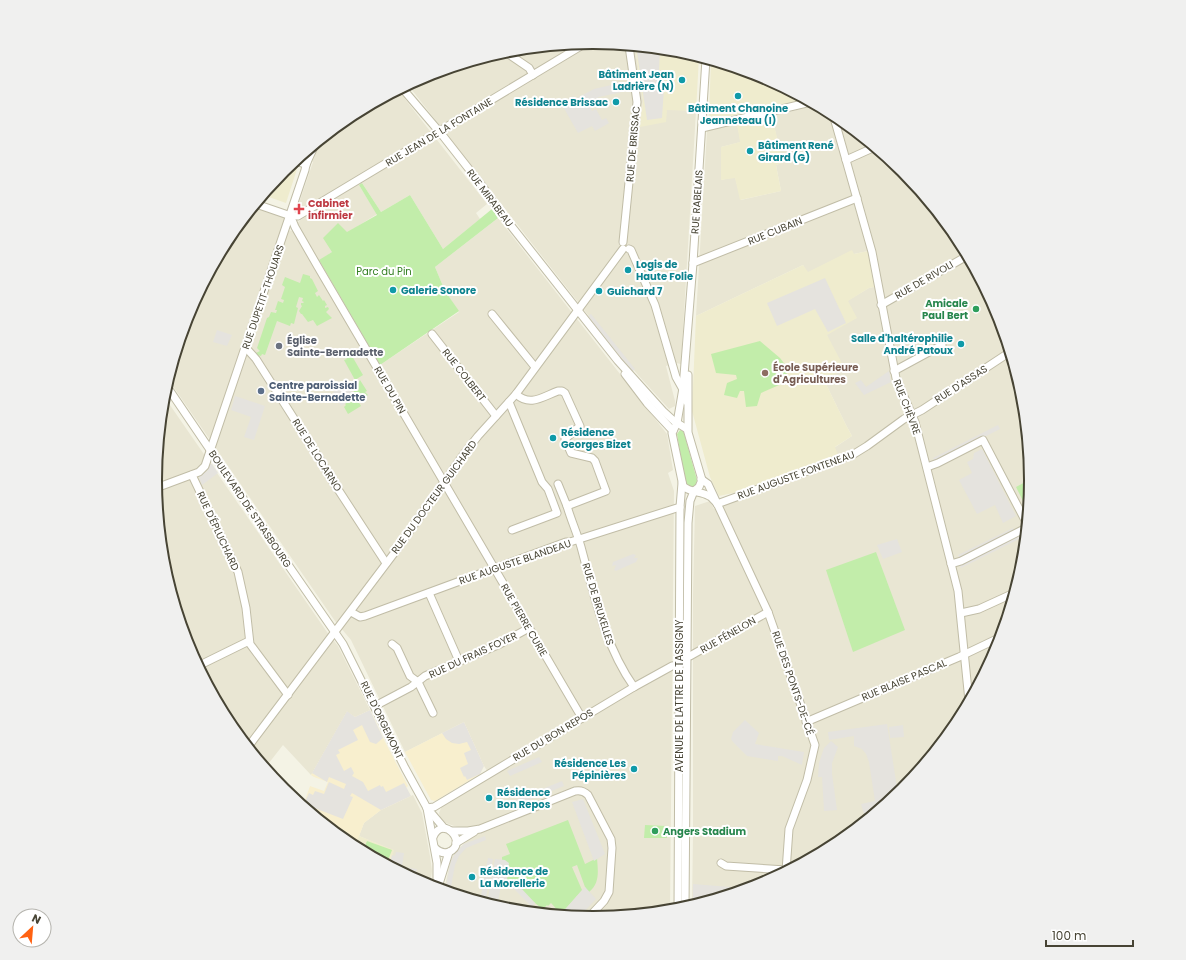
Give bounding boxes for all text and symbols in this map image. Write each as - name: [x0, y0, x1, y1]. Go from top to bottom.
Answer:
- place label: Bâtiment Jean Ladrière (N): [598, 67, 674, 94]
- marker: Bâtiment Jean Ladrière (N): [677, 75, 687, 85]
- marker: Bâtiment Chanoine Jeanneteau (I): [733, 91, 743, 101]
- street label: RUE JEAN DE LA FONTAINE: [383, 94, 495, 170]
- place label: Résidence Brissac: [515, 95, 608, 110]
- marker: Résidence Brissac: [611, 97, 621, 107]
- place label: Bâtiment Chanoine Jeanneteau (I): [688, 101, 788, 128]
- street label: RUE DE BRISSAC: [622, 105, 644, 183]
- place label: Bâtiment René Girard (G): [758, 138, 834, 165]
- marker: Bâtiment René Girard (G): [745, 146, 755, 156]
- street label: RUE MIRABEAU: [463, 166, 517, 230]
- street label: RUE RABELAIS: [687, 169, 707, 234]
- place label: Cabinet infirmier: [308, 196, 353, 223]
- marker: Cabinet infirmier: [293, 203, 305, 215]
- street label: RUE CUBAIN: [746, 213, 804, 249]
- street label: RUE DUPETIT-THOUARS: [238, 243, 288, 351]
- place label: Logis de Haute Folie: [636, 257, 693, 284]
- street label: RUE DE RIVOLI: [892, 257, 956, 303]
- park label: Parc du Pin: [356, 264, 412, 279]
- marker: Logis de Haute Folie: [623, 265, 633, 275]
- place label: Galerie Sonore: [401, 283, 476, 298]
- place label: Guichard 7: [607, 284, 663, 299]
- marker: Galerie Sonore: [388, 285, 398, 295]
- marker: Guichard 7: [594, 286, 604, 296]
- place label: Amicale Paul Bert: [922, 296, 968, 323]
- marker: Amicale Paul Bert: [971, 304, 981, 314]
- place label: Salle d'haltérophilie André Patoux: [851, 331, 953, 358]
- place label: Église Sainte-Bernadette: [287, 333, 383, 360]
- marker: Salle d'haltérophilie André Patoux: [956, 339, 966, 349]
- marker: Église Sainte-Bernadette: [274, 341, 284, 351]
- street label: RUE COLBERT: [439, 345, 490, 405]
- place label: École Supérieure d'Agricultures: [773, 360, 858, 387]
- street label: RUE D'ASSAS: [932, 361, 991, 407]
- street label: RUE DU PIN: [370, 364, 410, 416]
- marker: École Supérieure d'Agricultures: [760, 368, 770, 378]
- street label: RUE CHÈVRE: [890, 377, 924, 437]
- place label: Centre paroissial Sainte-Bernadette: [269, 378, 365, 405]
- marker: Centre paroissial Sainte-Bernadette: [256, 386, 266, 396]
- street label: RUE DE LOCARNO: [289, 416, 345, 494]
- place label: Résidence Georges Bizet: [561, 425, 631, 452]
- marker: Résidence Georges Bizet: [548, 433, 558, 443]
- street label: RUE DU DOCTEUR GUICHARD: [388, 437, 480, 557]
- street label: BOULEVARD DE STRASBOURG: [205, 447, 295, 571]
- street label: RUE AUGUSTE FONTENEAU: [735, 447, 857, 503]
- street label: RUE D'ÉPLUCHARD: [193, 489, 243, 573]
- street label: RUE AUGUSTE BLANDEAU: [457, 536, 573, 588]
- street label: RUE DE BRUXELLES: [578, 561, 618, 647]
- street label: RUE PIERRE CURIE: [497, 581, 551, 659]
- street label: RUE FÉNELON: [697, 613, 759, 657]
- street label: AVENUE DE LATTRE DE TASSIGNY: [672, 619, 687, 772]
- street label: RUE DU FRAIS FOYER: [426, 628, 520, 682]
- street label: RUE DES PONTS-DE-CÉ: [768, 629, 818, 737]
- street label: RUE BLAISE PASCAL: [859, 655, 949, 705]
- street label: RUE D'ORGEMONT: [357, 678, 408, 762]
- street label: RUE DU BON REPOS: [510, 705, 596, 765]
- place label: Résidence Les Pépinières: [554, 756, 626, 783]
- marker: Résidence Les Pépinières: [629, 764, 639, 774]
- place label: Résidence Bon Repos: [497, 785, 551, 812]
- marker: Résidence Bon Repos: [484, 793, 494, 803]
- place label: Angers Stadium: [663, 824, 747, 839]
- marker: Angers Stadium: [650, 826, 660, 836]
- place label: Résidence de La Morellerie: [480, 864, 548, 891]
- marker: Résidence de La Morellerie: [467, 872, 477, 882]
- north arrow: [12, 908, 52, 948]
- text: N: [29, 910, 44, 928]
- scale bar: [1046, 922, 1133, 948]
- text: 100 m: [1052, 927, 1086, 944]

